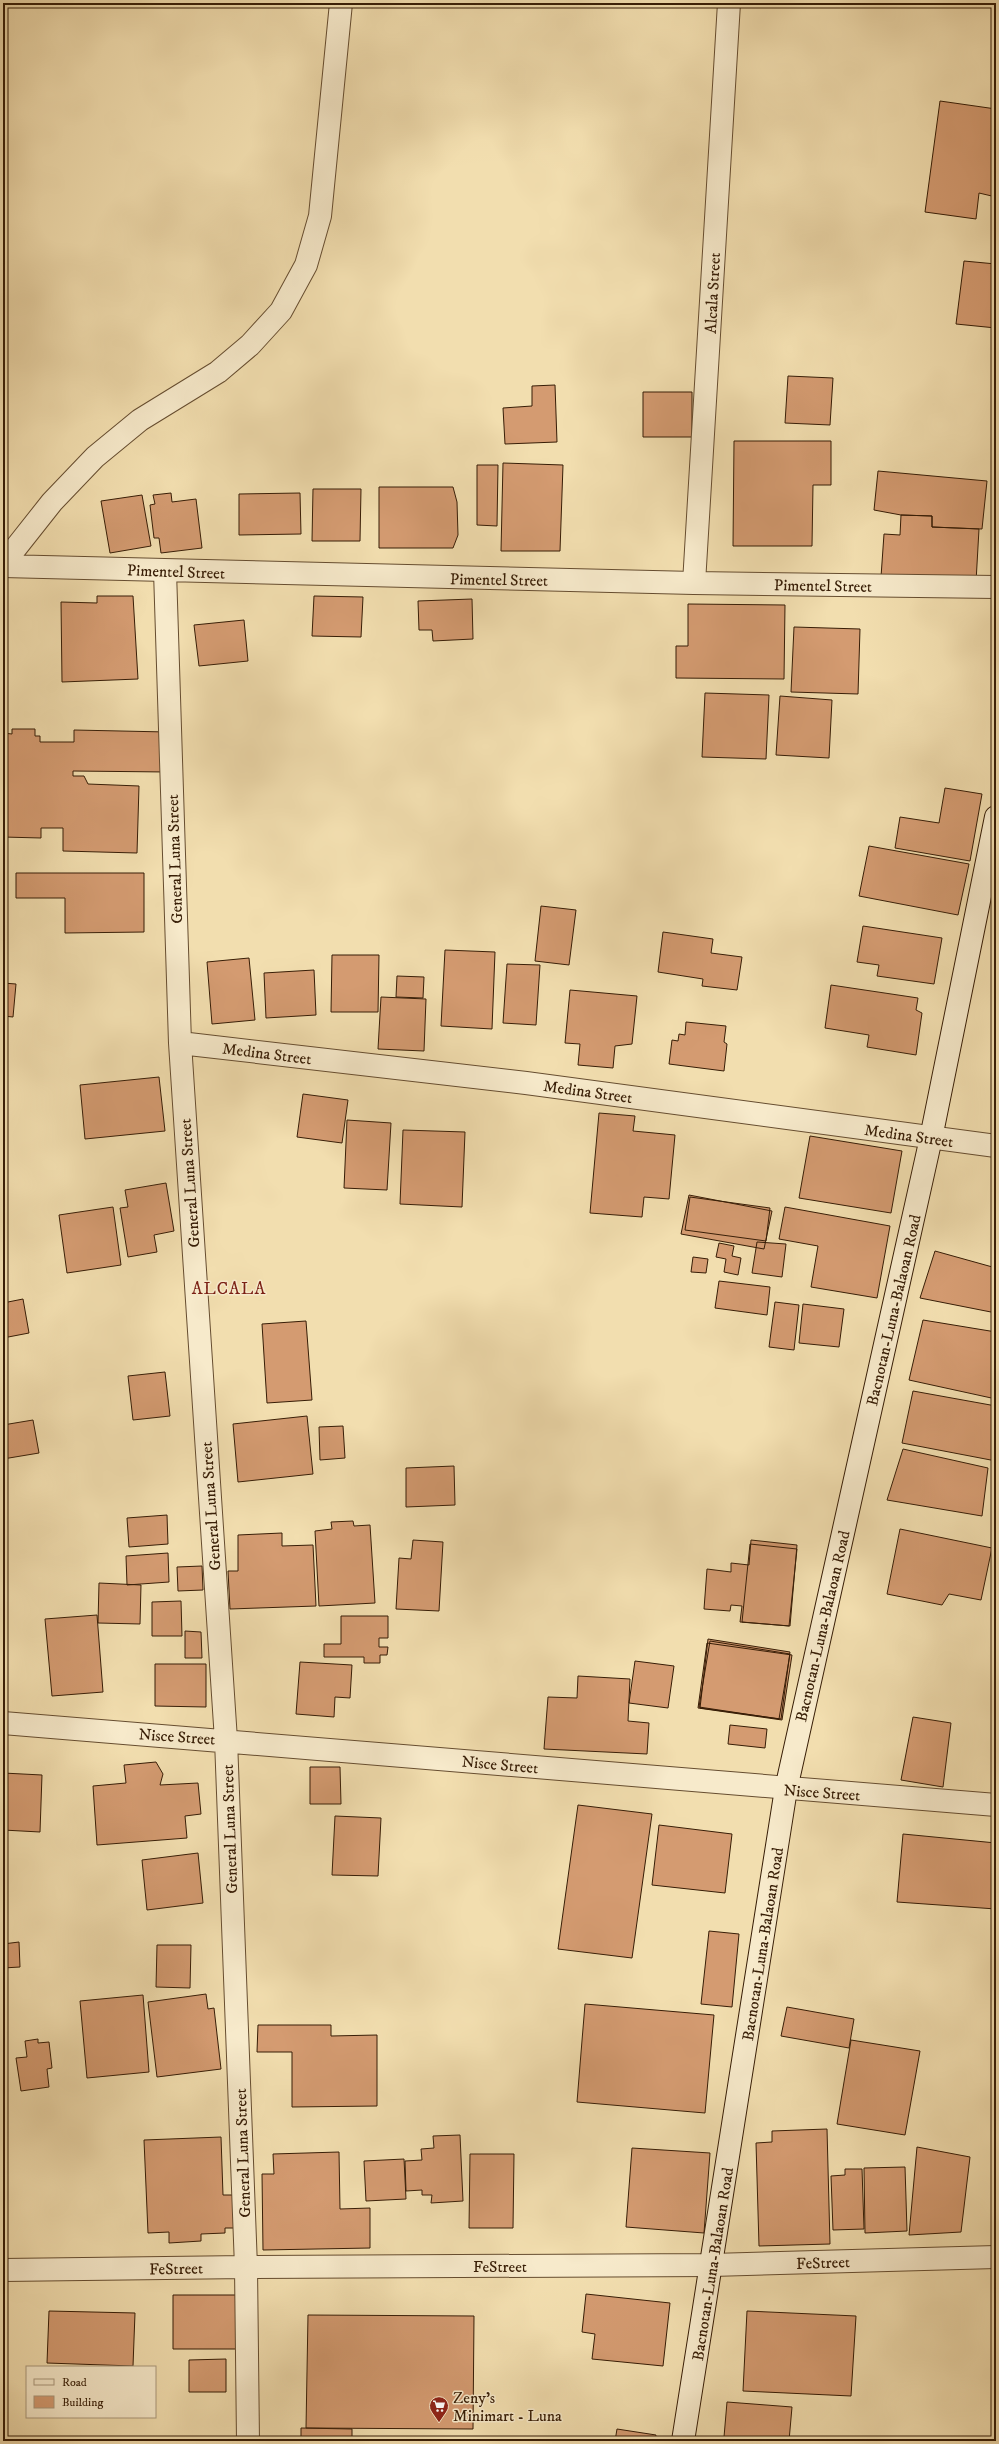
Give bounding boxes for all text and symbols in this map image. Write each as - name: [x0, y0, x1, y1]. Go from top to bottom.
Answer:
- street label: Alcala Street: [701, 252, 725, 334]
- street label: Pimentel Street: [127, 560, 225, 584]
- street label: Pimentel Street: [450, 569, 548, 591]
- street label: Pimentel Street: [774, 575, 872, 597]
- street label: General Luna Street: [163, 794, 187, 924]
- street label: Medina Street: [221, 1039, 313, 1069]
- street label: Medina Street: [542, 1076, 634, 1108]
- street label: General Luna Street: [176, 1118, 204, 1248]
- street label: Medina Street: [863, 1120, 955, 1152]
- street label: Bacnotan-Luna-Balaoan Road: [862, 1213, 926, 1408]
- district label: ALCALA: [192, 1278, 266, 1300]
- street label: General Luna Street: [197, 1441, 225, 1571]
- street label: Bacnotan-Luna-Balaoan Road: [791, 1529, 855, 1724]
- street label: Nisce Street: [138, 1724, 216, 1750]
- street label: Nisce Street: [461, 1752, 539, 1778]
- street label: General Luna Street: [218, 1764, 242, 1894]
- street label: Nisce Street: [783, 1780, 861, 1806]
- street label: Bacnotan-Luna-Balaoan Road: [738, 1846, 788, 2042]
- street label: General Luna Street: [231, 2088, 255, 2218]
- street label: Bacnotan-Luna-Balaoan Road: [688, 2166, 738, 2362]
- street label: FeStreet: [796, 2252, 850, 2274]
- street label: FeStreet: [473, 2257, 527, 2277]
- street label: FeStreet: [149, 2259, 203, 2279]
- legend: [26, 2366, 156, 2418]
- text: Road: [62, 2375, 87, 2390]
- place label: Zeny's Minimart - Luna: [453, 2388, 562, 2426]
- text: Building: [62, 2395, 103, 2410]
- supermarket icon: Zeny's Minimart - Luna: [428, 2395, 450, 2423]

